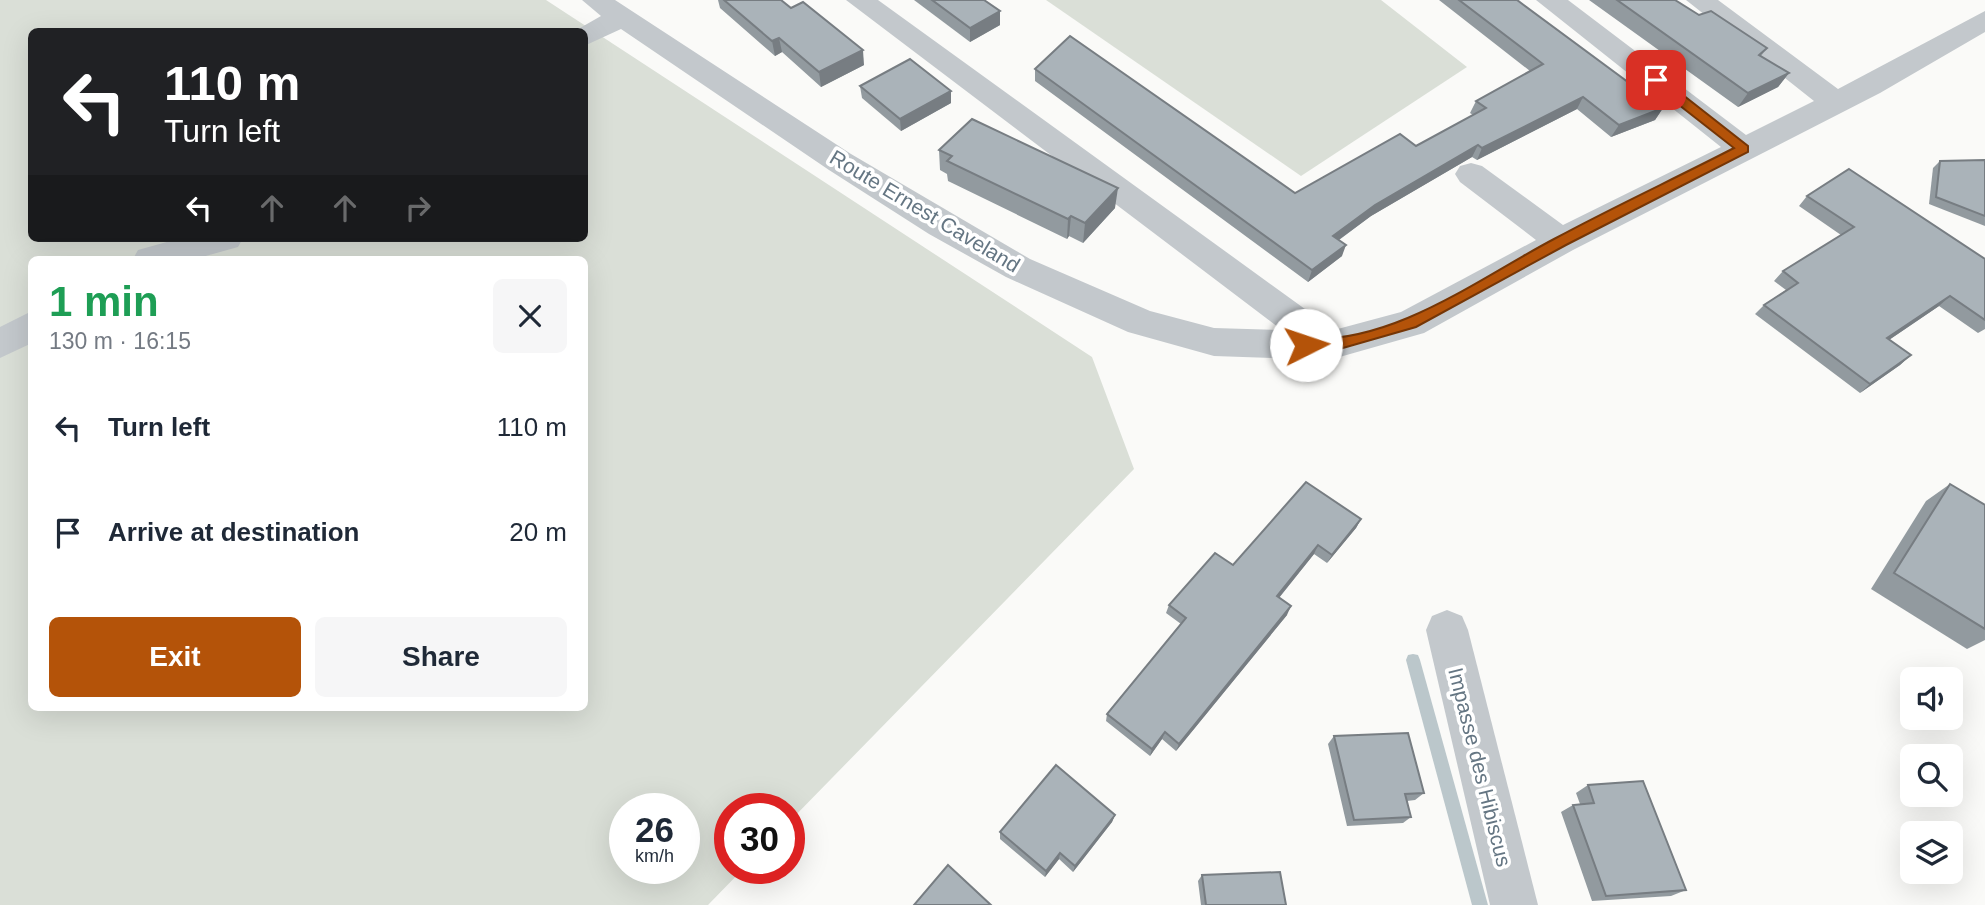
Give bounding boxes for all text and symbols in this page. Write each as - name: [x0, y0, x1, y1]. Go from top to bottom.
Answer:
- pin: [1626, 50, 1686, 110]
- icon: left: [49, 56, 140, 147]
- text: 110 m: [164, 56, 300, 110]
- icon: arrive: [1637, 61, 1675, 99]
- text: Turn left: [164, 113, 280, 149]
- street label: Route Ernest Caveland: [826, 145, 1024, 277]
- icon: left: [180, 189, 218, 227]
- icon: ahead: [253, 189, 291, 227]
- icon: ahead: [326, 189, 364, 227]
- icon: right: [399, 189, 437, 227]
- text: 1 min: [49, 278, 159, 325]
- button: close: [493, 279, 567, 353]
- position arrow: [1269, 308, 1343, 382]
- text: 130 m · 16:15: [49, 328, 191, 354]
- icon: left: [49, 409, 87, 447]
- text: Turn left: [108, 412, 210, 442]
- text: 110 m: [497, 412, 567, 442]
- icon: arrive: [49, 514, 87, 552]
- text: Arrive at destination: [108, 517, 359, 547]
- text: 20 m: [509, 517, 567, 547]
- button: Exit: [49, 617, 301, 697]
- button: Share: [315, 617, 567, 697]
- street label: Impasse des Hibiscus: [1444, 665, 1516, 869]
- map controls: [1900, 667, 1963, 884]
- button: sound: [1900, 667, 1963, 730]
- button: search: [1900, 744, 1963, 807]
- speed limit sign: 30: [714, 793, 805, 884]
- text: 26: [635, 810, 674, 849]
- button: layers: [1900, 821, 1963, 884]
- text: km/h: [635, 846, 674, 866]

